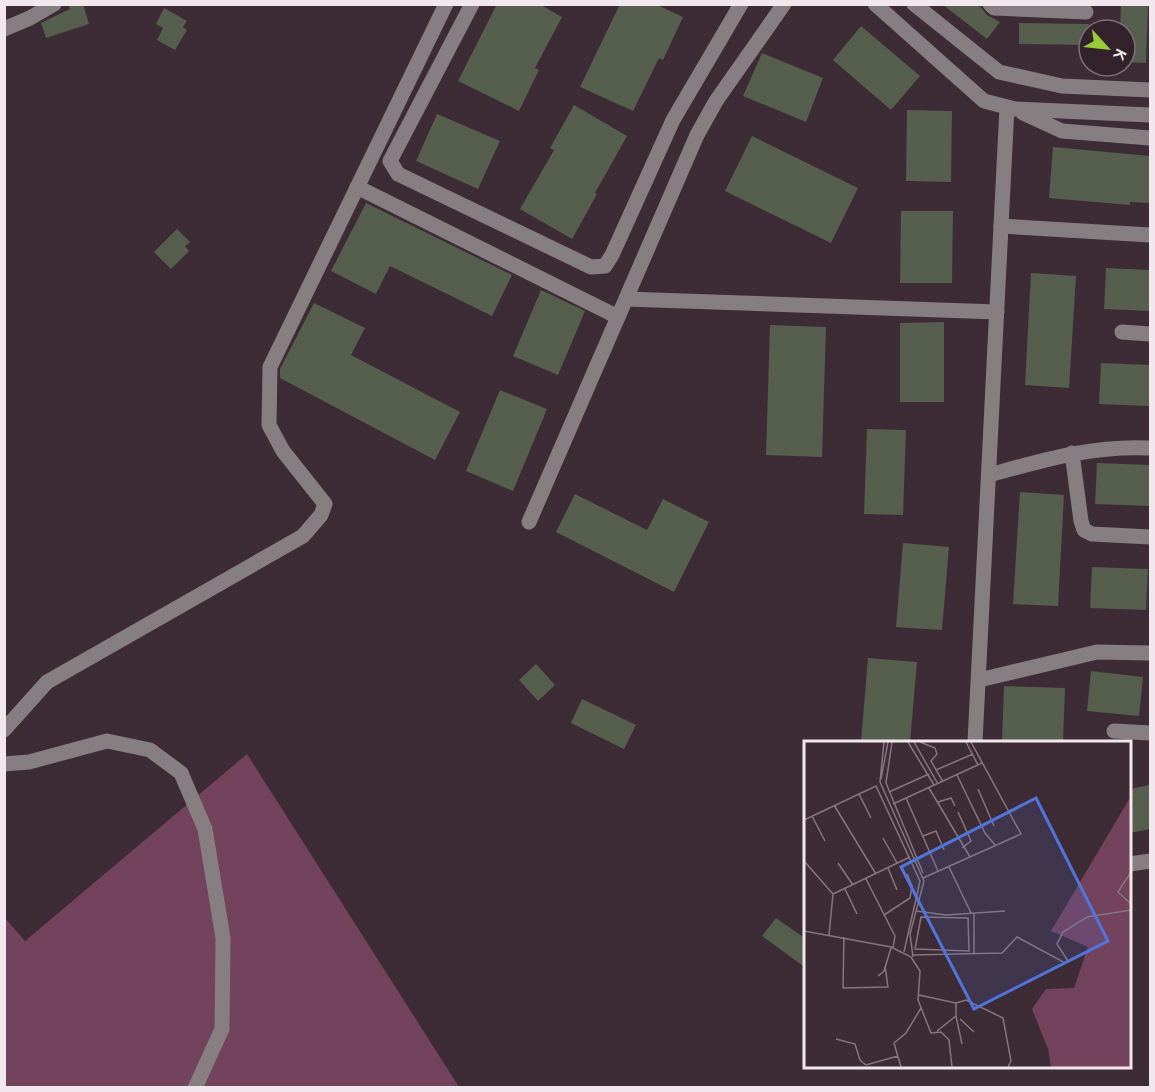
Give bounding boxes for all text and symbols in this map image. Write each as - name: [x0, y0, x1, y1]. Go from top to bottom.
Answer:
- north arrow: [1077, 18, 1137, 78]
- text: K: [1110, 46, 1131, 64]
- inset map: [804, 741, 1131, 1068]

